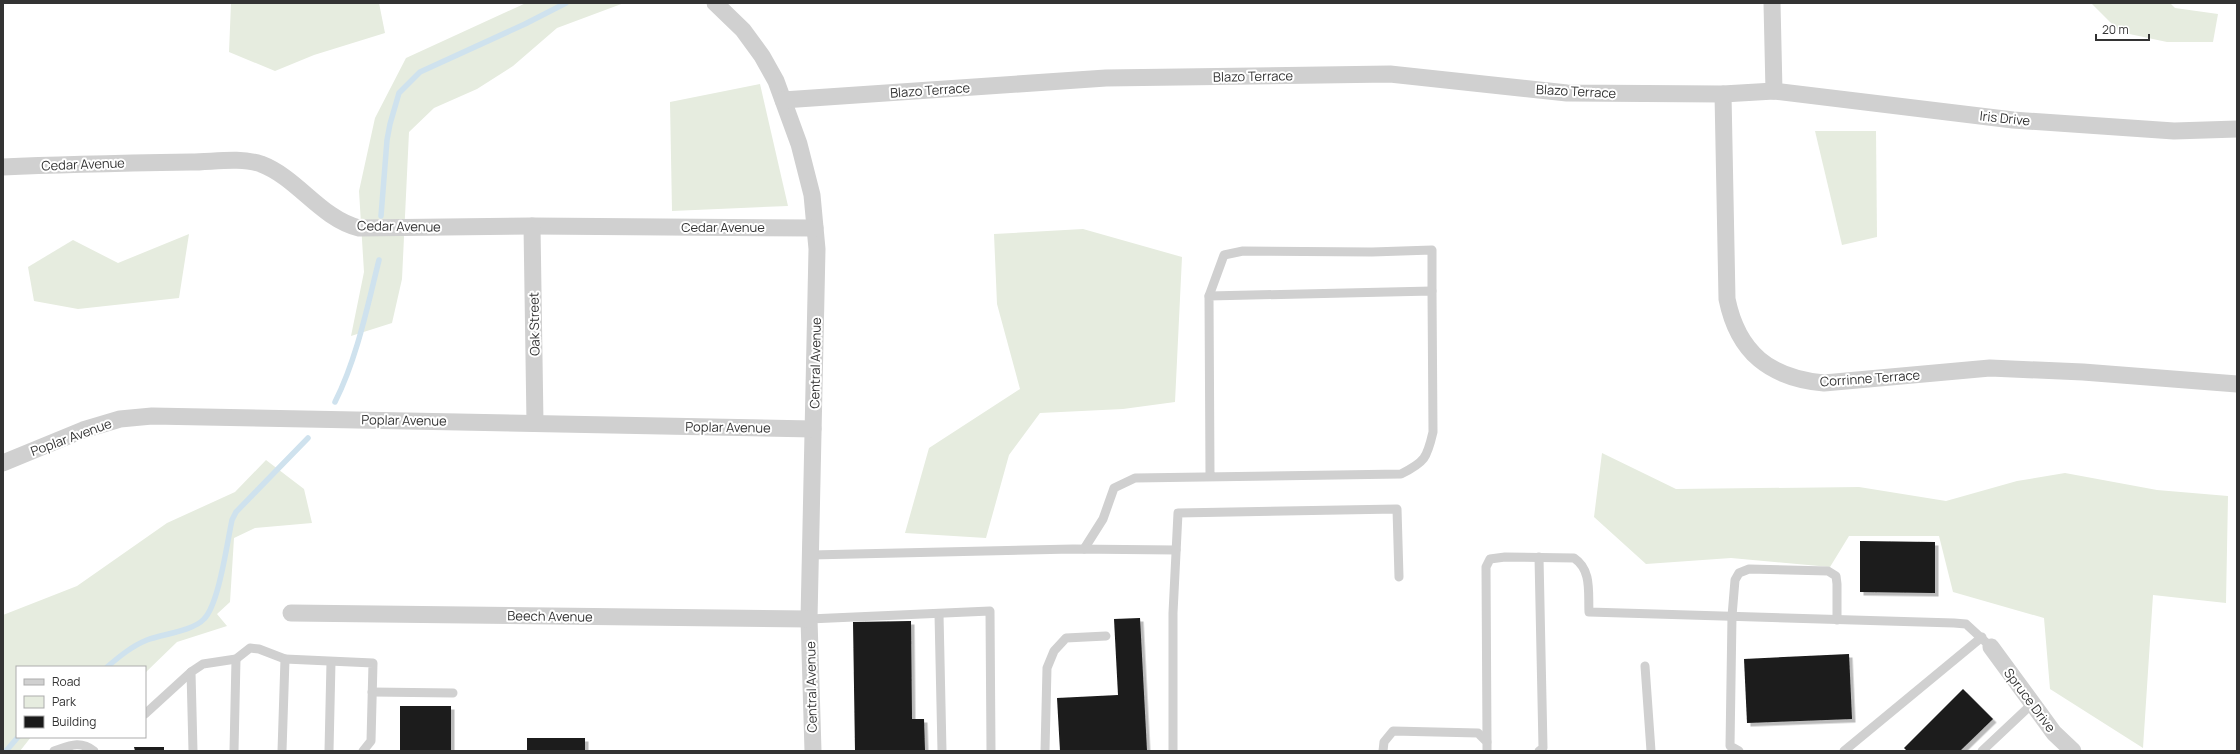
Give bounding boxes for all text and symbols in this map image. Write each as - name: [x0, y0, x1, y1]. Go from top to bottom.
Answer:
- scale bar: [2096, 16, 2149, 42]
- text: 20 m: [2102, 21, 2129, 38]
- street label: Blazo Terrace: [1213, 66, 1294, 86]
- street label: Blazo Terrace: [889, 78, 971, 102]
- street label: Blazo Terrace: [1536, 80, 1617, 102]
- street label: Iris Drive: [1979, 106, 2031, 130]
- street label: Cedar Avenue: [41, 154, 125, 174]
- street label: Cedar Avenue: [357, 216, 441, 236]
- street label: Cedar Avenue: [681, 218, 765, 236]
- street label: Oak Street: [524, 292, 544, 356]
- street label: Central Avenue: [805, 317, 825, 409]
- street label: Corrinne Terrace: [1819, 365, 1921, 390]
- street label: Poplar Avenue: [361, 410, 447, 430]
- street label: Poplar Avenue: [28, 414, 115, 460]
- street label: Poplar Avenue: [685, 417, 771, 437]
- street label: Beech Avenue: [507, 606, 593, 626]
- street label: Central Avenue: [801, 641, 821, 733]
- street label: Spruce Drive: [2000, 664, 2060, 736]
- legend: [16, 666, 146, 738]
- text: Road: [52, 673, 80, 690]
- text: Park: [52, 693, 77, 710]
- text: Building: [52, 713, 96, 730]

